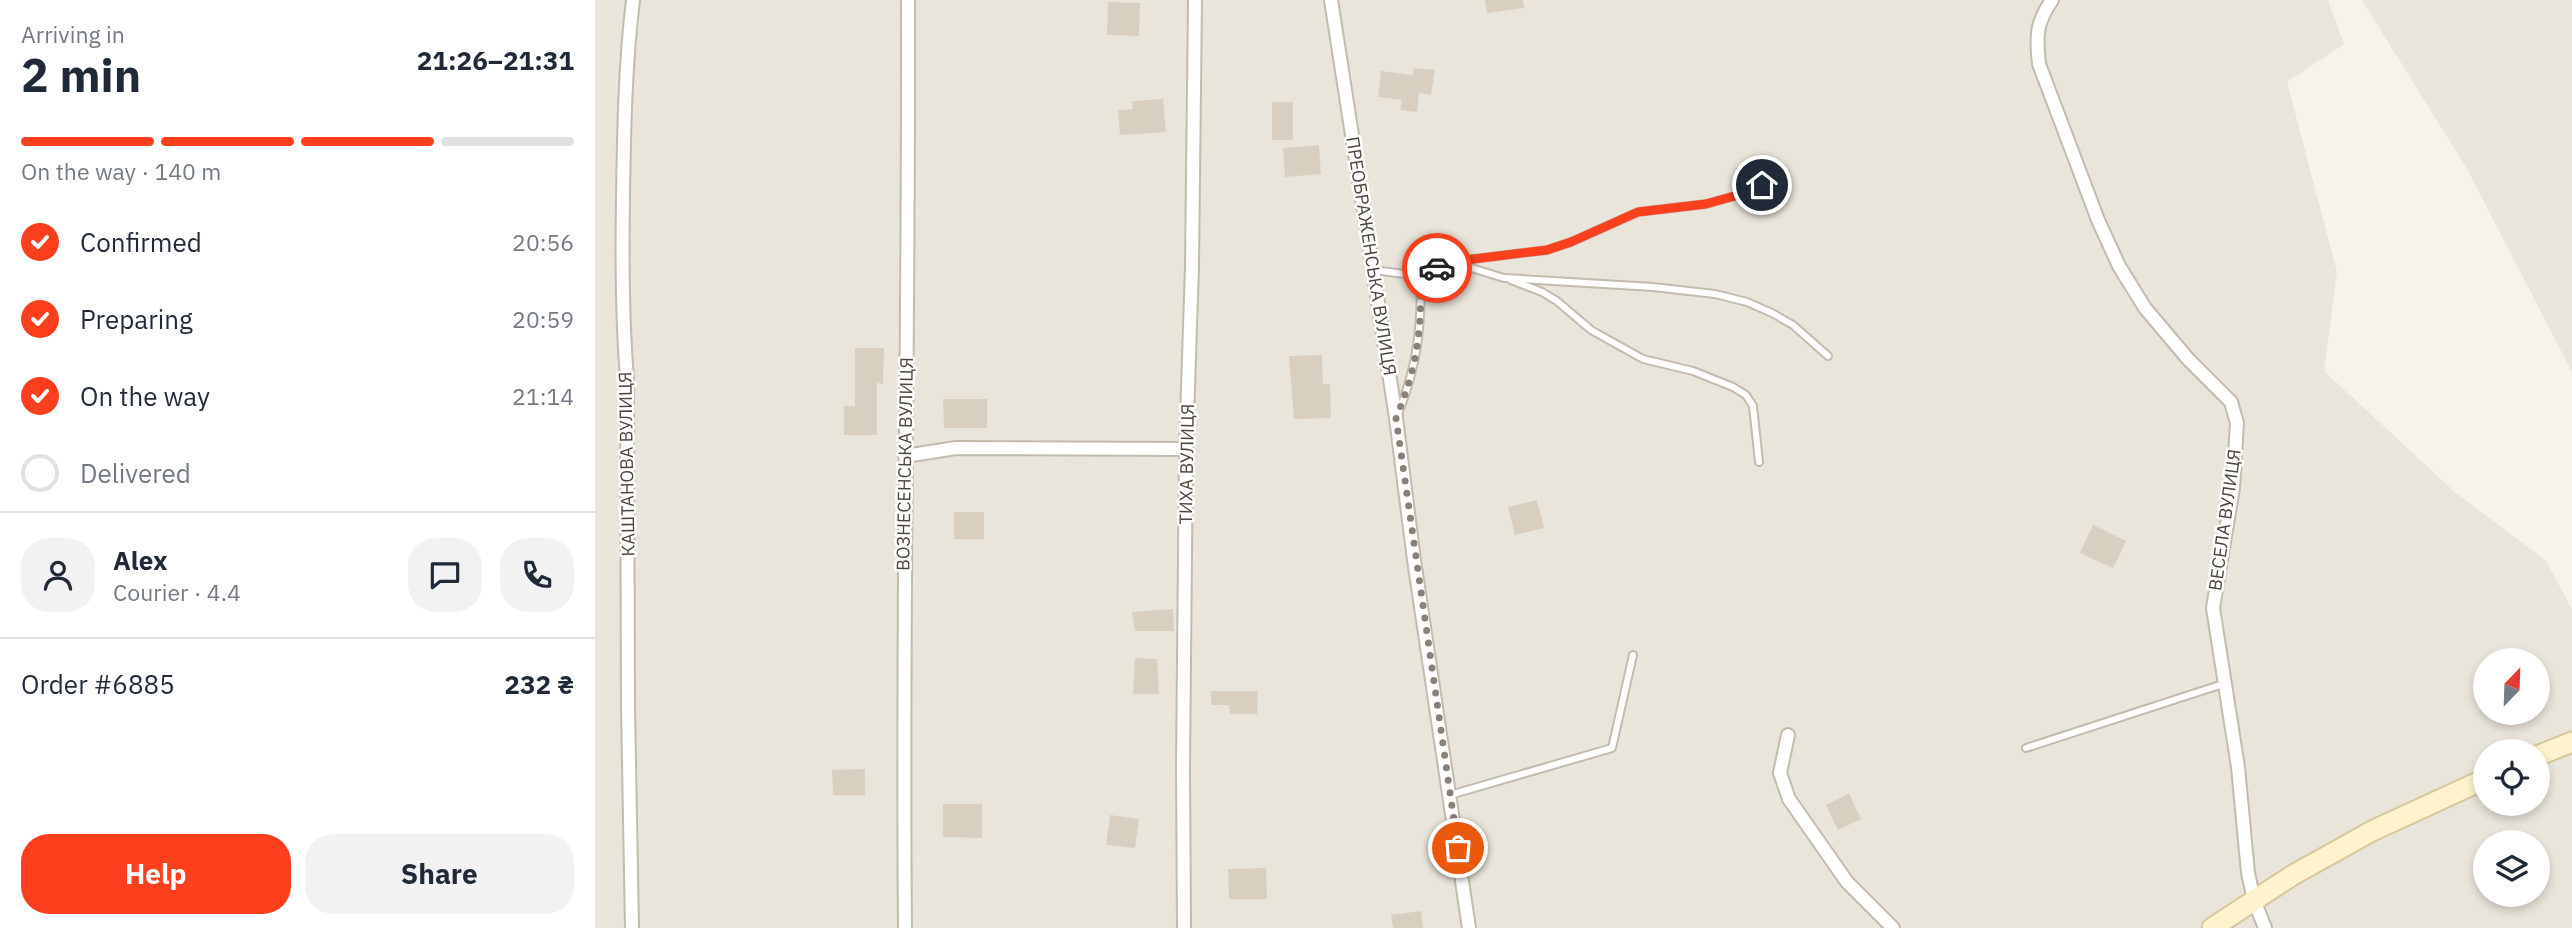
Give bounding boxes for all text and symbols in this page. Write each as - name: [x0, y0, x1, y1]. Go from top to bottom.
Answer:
- text: Arriving in: [21, 19, 125, 49]
- text: 21:26–21:31: [417, 43, 574, 77]
- text: 2 min: [21, 45, 141, 105]
- street label: ПРЕОБРАЖЕНСЬКА ВУЛИЦЯ: [1341, 135, 1402, 377]
- pin: [1732, 155, 1792, 215]
- text: On the way · 140 m: [21, 156, 221, 186]
- icon: home: [1743, 166, 1781, 204]
- icon: check: [21, 223, 59, 261]
- text: Confirmed: [80, 225, 202, 259]
- text: 20:56: [512, 227, 574, 257]
- courier: [1402, 233, 1472, 303]
- icon: car: [1418, 249, 1456, 287]
- icon: check: [21, 300, 59, 338]
- text: Preparing: [80, 302, 193, 336]
- text: 20:59: [512, 304, 574, 334]
- street label: ВОЗНЕСЕНСЬКА ВУЛИЦЯ: [891, 357, 918, 571]
- street label: КАШТАНОВА ВУЛИЦЯ: [613, 371, 640, 557]
- icon: check: [21, 377, 59, 415]
- text: On the way: [80, 379, 210, 413]
- text: 21:14: [512, 381, 574, 411]
- street label: ТИХА ВУЛИЦЯ: [1174, 403, 1199, 525]
- street label: ВЕСЕЛА ВУЛИЦЯ: [2203, 448, 2246, 592]
- text: Delivered: [80, 456, 191, 490]
- button: person: [21, 538, 95, 612]
- button: chat: [408, 538, 482, 612]
- button: phone: [500, 538, 574, 612]
- text: Alex: [113, 543, 167, 577]
- text: Courier · 4.4: [113, 577, 241, 607]
- north arrow: [2473, 648, 2550, 724]
- map controls: [2473, 648, 2550, 907]
- text: Order #6885: [21, 667, 175, 701]
- text: 232 ₴: [504, 667, 574, 701]
- button: locate: [2473, 739, 2550, 816]
- pin: [1428, 818, 1488, 878]
- icon: bag: [1439, 829, 1477, 867]
- button: layers: [2473, 830, 2550, 907]
- button: Help: [21, 834, 291, 914]
- button: Share: [305, 834, 574, 914]

